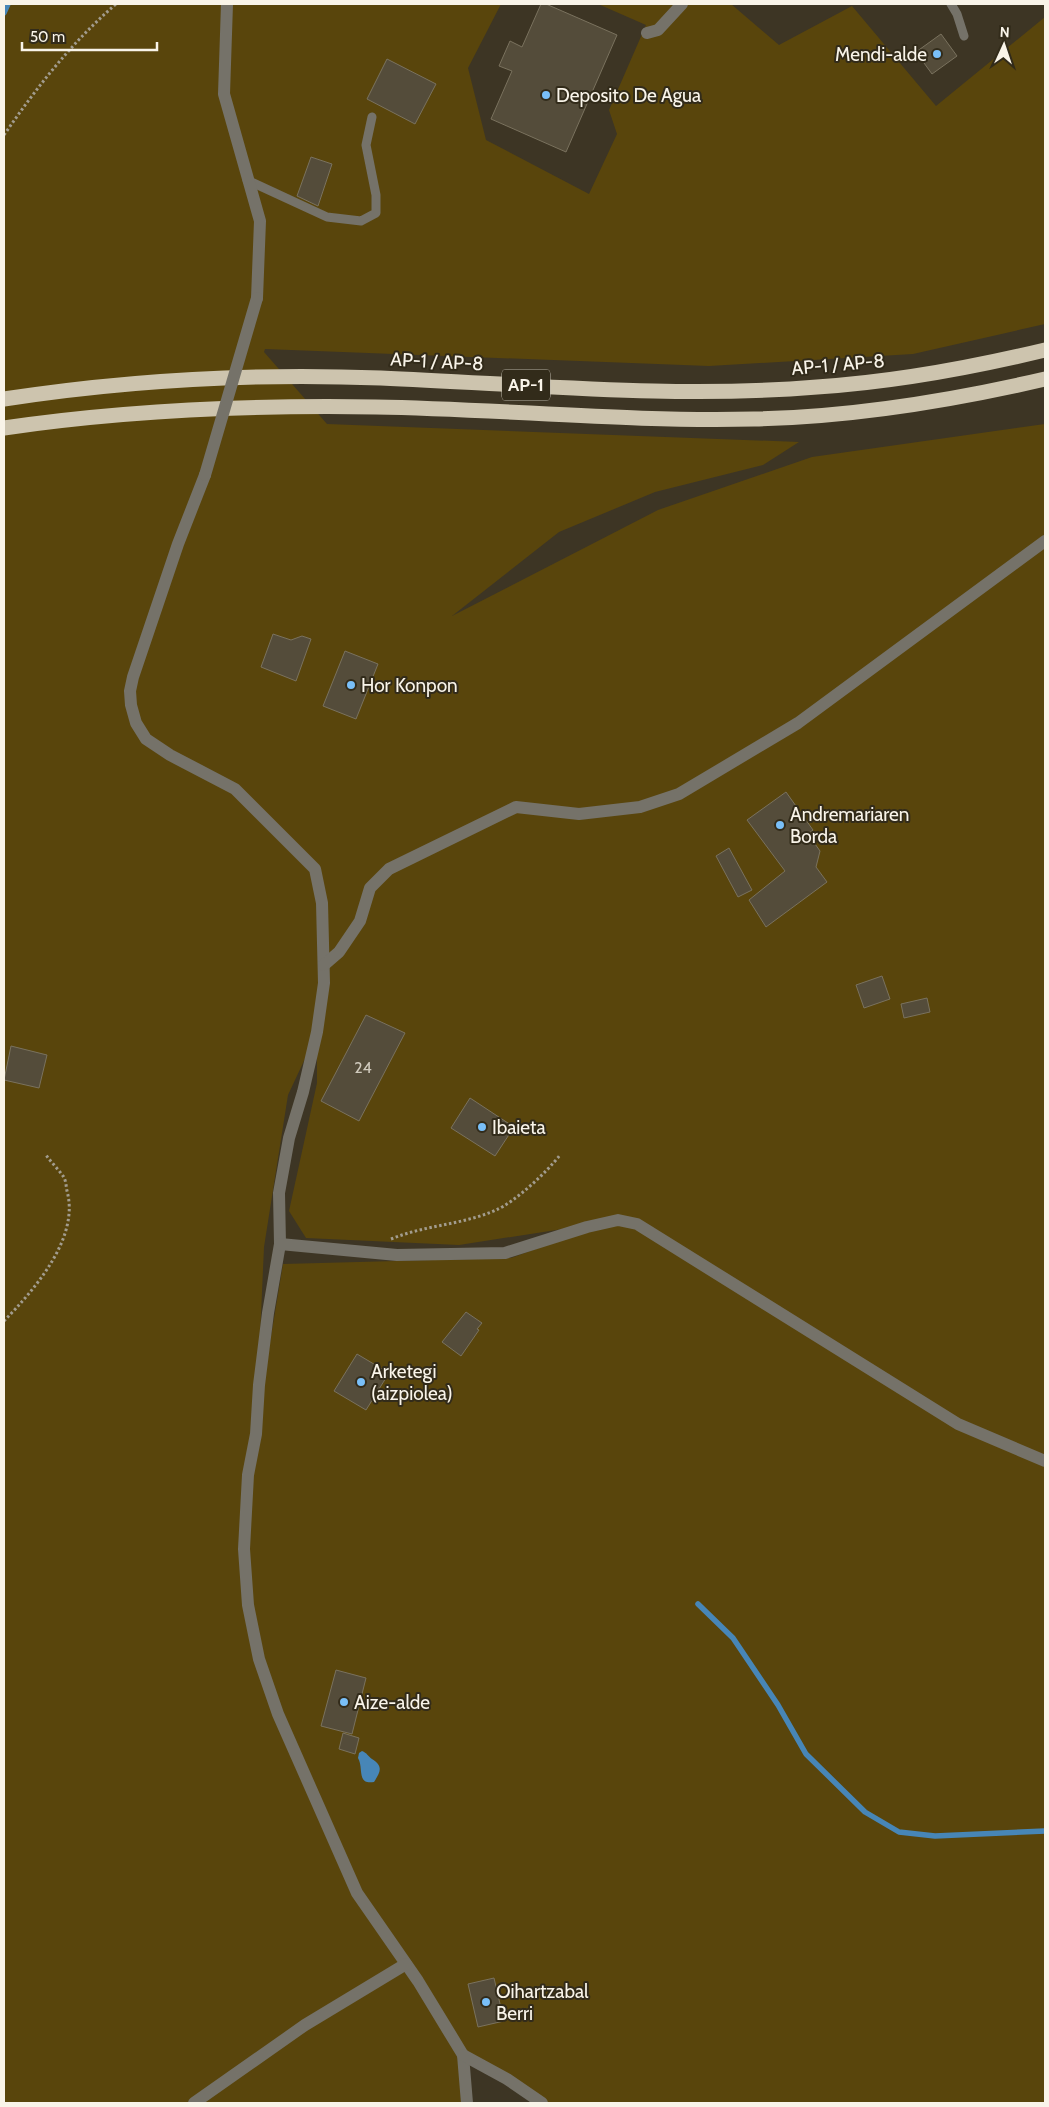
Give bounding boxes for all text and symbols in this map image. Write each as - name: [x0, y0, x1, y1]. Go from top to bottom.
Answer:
- scale bar: [22, 20, 158, 52]
- north arrow: [979, 20, 1029, 70]
- text: N: [999, 23, 1010, 41]
- text: 50 m: [30, 28, 65, 46]
- place label: Mendi-alde: [835, 43, 927, 66]
- marker: Mendi-alde: [931, 48, 943, 60]
- place label: Deposito De Agua: [556, 84, 701, 107]
- marker: Deposito De Agua: [540, 89, 552, 101]
- street label: AP-1 / AP-8: [390, 348, 484, 375]
- street label: AP-1 / AP-8: [791, 349, 886, 380]
- road number: AP-1: [502, 370, 550, 400]
- place label: Hor Konpon: [361, 674, 458, 697]
- marker: Hor Konpon: [345, 679, 357, 691]
- place label: Andremariaren Borda: [790, 803, 909, 848]
- marker: Andremariaren Borda: [774, 819, 786, 831]
- house number: 24: [354, 1058, 372, 1077]
- place label: Ibaieta: [492, 1116, 546, 1139]
- marker: Ibaieta: [476, 1121, 488, 1133]
- place label: Arketegi (aizpiolea): [371, 1360, 453, 1405]
- marker: Arketegi (aizpiolea): [355, 1376, 367, 1388]
- place label: Aize-alde: [354, 1691, 430, 1714]
- marker: Aize-alde: [338, 1696, 350, 1708]
- place label: Oihartzabal Berri: [496, 1980, 589, 2025]
- marker: Oihartzabal Berri: [480, 1996, 492, 2008]

